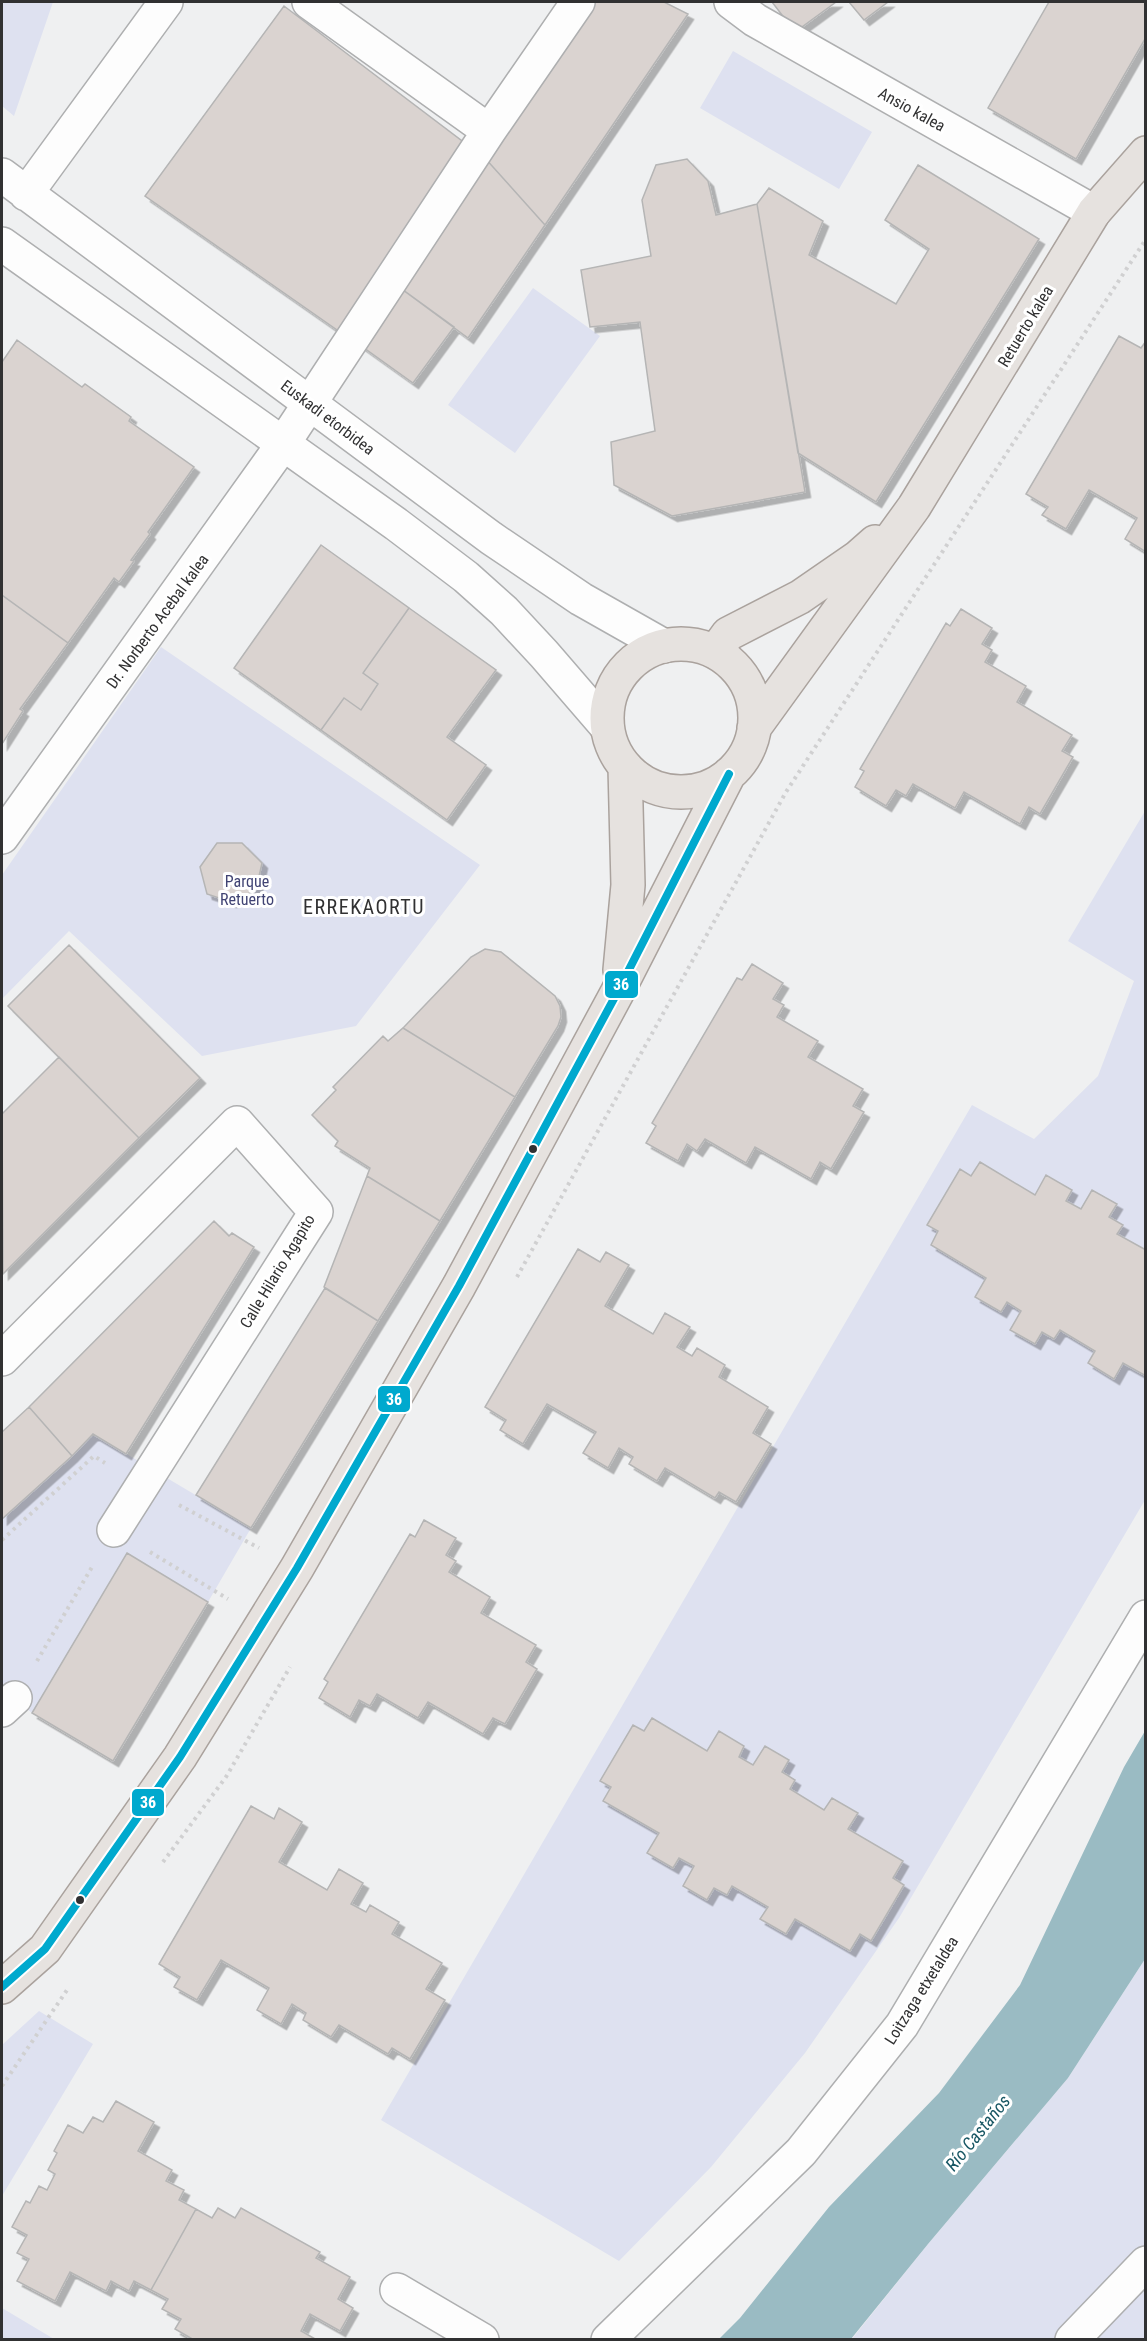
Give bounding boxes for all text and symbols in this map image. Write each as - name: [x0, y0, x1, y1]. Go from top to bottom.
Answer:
- street label: Ansio kalea: [875, 83, 948, 136]
- street label: Retuerto kalea: [994, 282, 1057, 370]
- street label: Euskadi etorbidea: [277, 376, 378, 459]
- street label: Dr. Norberto Acebal kalea: [102, 550, 213, 692]
- park label: Parque Retuerto: [220, 872, 274, 909]
- district label: ERREKAORTU: [303, 895, 425, 919]
- line badge: 36: [604, 970, 639, 999]
- text: 36: [613, 975, 629, 994]
- unlabelled marker: [527, 1143, 539, 1155]
- street label: Calle Hilario Agapito: [236, 1211, 319, 1332]
- line badge: 36: [377, 1385, 411, 1413]
- text: 36: [386, 1390, 402, 1409]
- line badge: 36: [131, 1788, 165, 1817]
- text: 36: [140, 1793, 156, 1812]
- unlabelled marker: [74, 1894, 86, 1906]
- street label: Loitzaga etxetaldea: [881, 1933, 962, 2048]
- water label: Río Castaños: [941, 2091, 1014, 2175]

